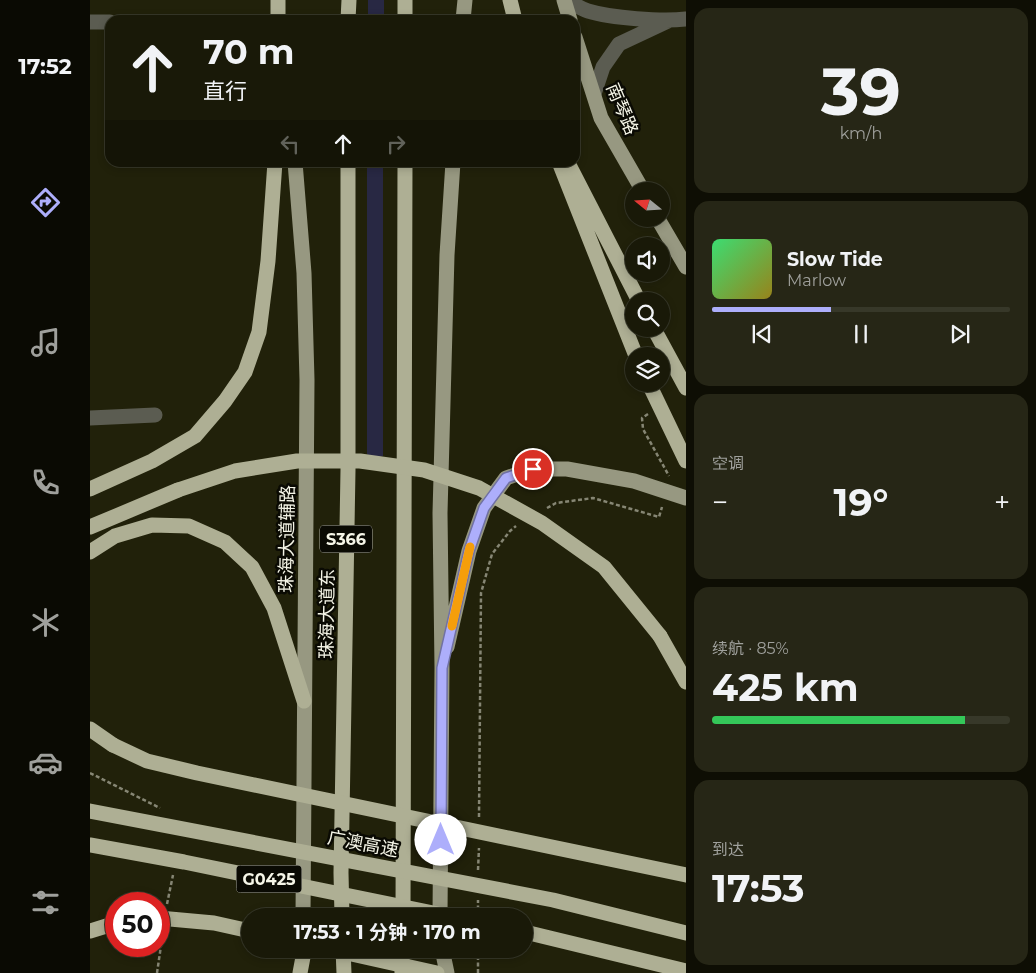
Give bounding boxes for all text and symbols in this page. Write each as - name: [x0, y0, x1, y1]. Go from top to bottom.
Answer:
- text: 70 m: [203, 30, 294, 73]
- icon: ahead: [120, 35, 185, 100]
- text: 39: [821, 52, 901, 131]
- text: 17:52: [18, 53, 72, 80]
- text: 直行: [203, 78, 247, 105]
- street label: 南琴路: [601, 80, 643, 138]
- text: km/h: [840, 124, 882, 143]
- icon: left: [276, 130, 304, 158]
- icon: ahead: [329, 130, 357, 158]
- icon: right: [382, 130, 410, 158]
- north arrow: [625, 182, 670, 228]
- map controls: [625, 182, 670, 392]
- icon: directions: [28, 185, 63, 220]
- button: sound: [625, 237, 670, 282]
- text: Slow Tide: [787, 248, 883, 271]
- text: Marlow: [787, 271, 846, 290]
- button: search: [625, 292, 670, 337]
- icon: previous: [748, 320, 776, 348]
- icon: pause: [847, 320, 875, 348]
- icon: next: [946, 320, 974, 348]
- icon: music: [28, 325, 63, 360]
- button: layers: [625, 347, 670, 392]
- pin: [512, 448, 554, 490]
- text: 空调: [712, 454, 744, 473]
- icon: arrive: [519, 455, 547, 483]
- icon: phone: [28, 465, 63, 500]
- text: 19°: [834, 479, 889, 526]
- street label: 珠海大道辅路: [275, 485, 299, 593]
- text: −: [712, 485, 728, 519]
- text: +: [994, 485, 1010, 519]
- road number: S366: [320, 526, 372, 552]
- street label: 珠海大道东: [315, 569, 339, 659]
- icon: climate: [28, 605, 63, 640]
- text: 续航 · 85%: [712, 639, 789, 658]
- text: 425 km: [712, 664, 859, 711]
- icon: car: [28, 745, 63, 780]
- position arrow: [414, 813, 466, 865]
- street label: 广澳高速: [326, 826, 400, 862]
- text: 到达: [712, 840, 744, 859]
- text: 17:53: [712, 865, 805, 912]
- road number: G0425: [236, 866, 302, 892]
- icon: filters: [28, 885, 63, 920]
- speed limit sign: 50: [105, 892, 170, 957]
- text: 17:53 · 1 分钟 · 170 m: [293, 921, 481, 944]

